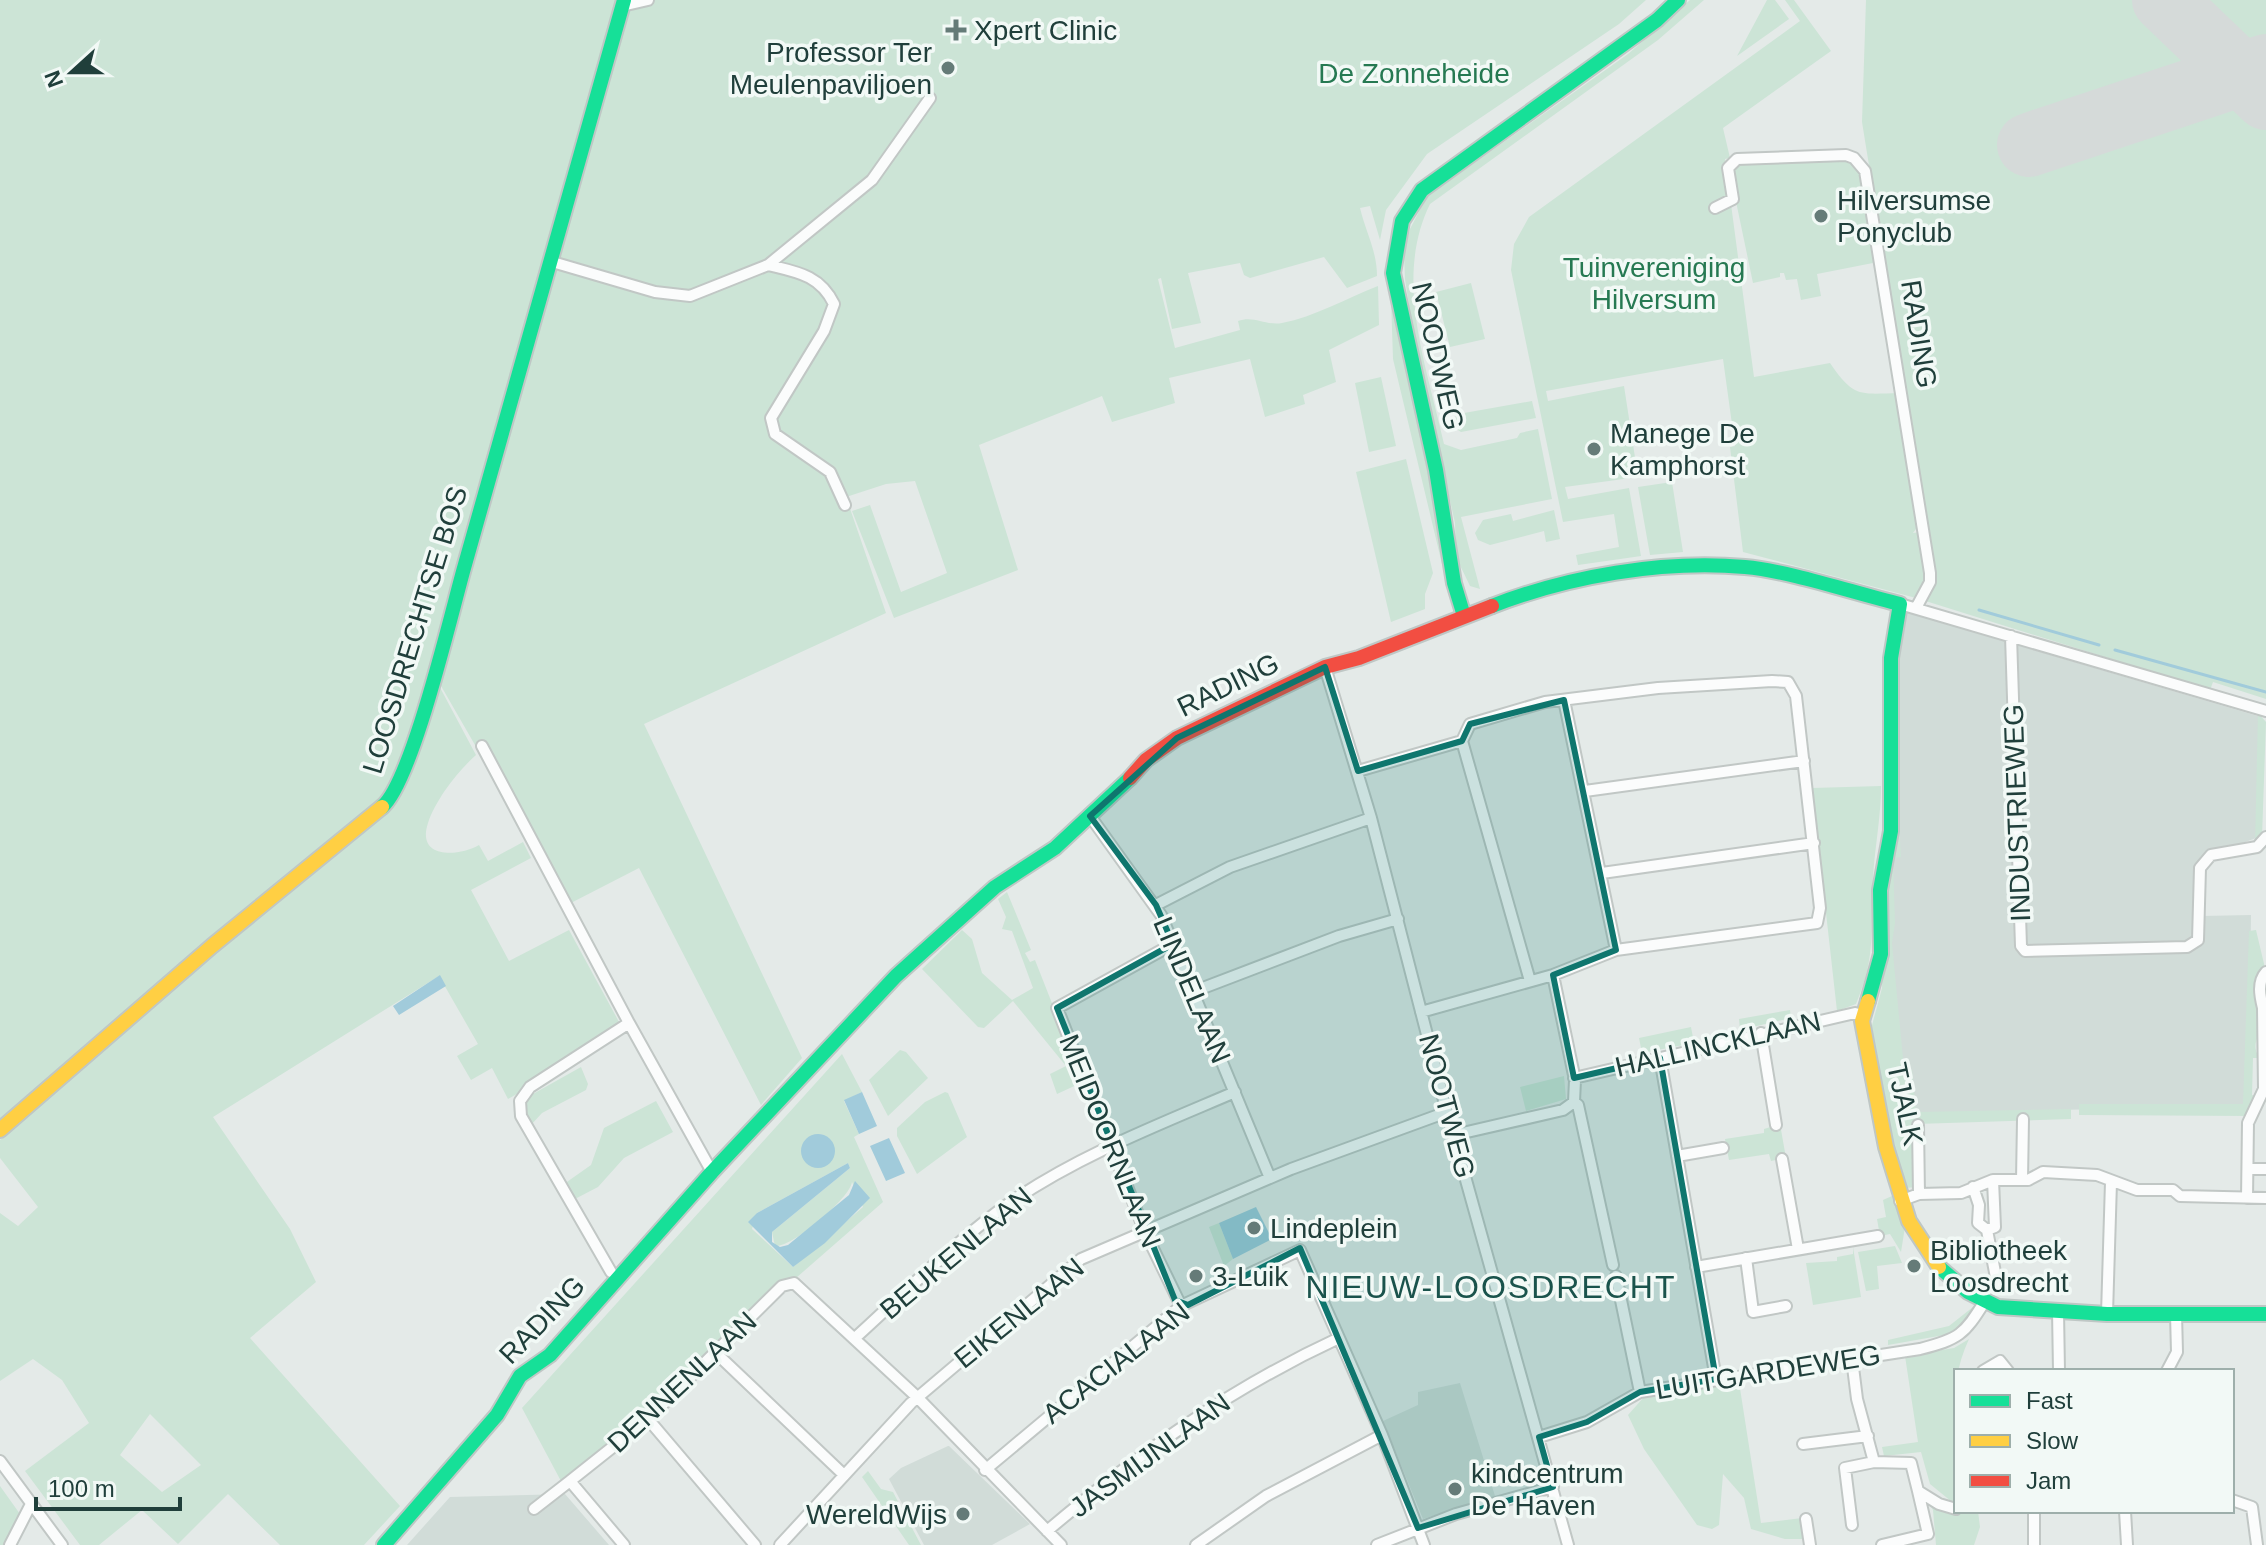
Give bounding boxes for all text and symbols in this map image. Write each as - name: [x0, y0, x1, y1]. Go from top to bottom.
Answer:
- place label: Xpert Clinic: [974, 15, 1117, 46]
- marker: Xpert Clinic: [945, 19, 967, 41]
- north arrow: [32, 32, 112, 112]
- place label: Professor Ter Meulenpaviljoen: [730, 37, 932, 100]
- park label: De Zonneheide: [1318, 58, 1510, 89]
- marker: Professor Ter Meulenpaviljoen: [939, 59, 957, 77]
- text: N: [39, 67, 68, 91]
- place label: Hilversumse Ponyclub: [1837, 185, 1991, 248]
- marker: Hilversumse Ponyclub: [1812, 207, 1830, 225]
- park label: Tuinvereniging Hilversum: [1563, 252, 1745, 315]
- street label: RADING: [1895, 278, 1943, 390]
- street label: NOODWEG: [1406, 279, 1470, 433]
- place label: Manege De Kamphorst: [1610, 418, 1755, 481]
- marker: Manege De Kamphorst: [1585, 440, 1603, 458]
- street label: LOOSDRECHTSE BOS: [357, 483, 473, 777]
- street label: RADING: [1172, 647, 1284, 723]
- street label: INDUSTRIEWEG: [1998, 704, 2036, 922]
- street label: LINDELAAN: [1147, 912, 1237, 1068]
- street label: HALLINCKLAAN: [1612, 1005, 1824, 1083]
- street label: MEIDOORNLAAN: [1053, 1030, 1167, 1252]
- street label: NOOTWEG: [1413, 1031, 1481, 1181]
- street label: TJALK: [1881, 1060, 1929, 1149]
- street label: BEUKENLAAN: [874, 1181, 1038, 1325]
- place label: Lindeplein: [1270, 1213, 1398, 1244]
- marker: Lindeplein: [1245, 1219, 1263, 1237]
- place label: Bibliotheek Loosdrecht: [1930, 1235, 2069, 1298]
- street label: EIKENLAAN: [948, 1251, 1090, 1375]
- marker: Bibliotheek Loosdrecht: [1905, 1257, 1923, 1275]
- place label: 3-Luik: [1212, 1261, 1289, 1292]
- marker: 3-Luik: [1187, 1267, 1205, 1285]
- district label: NIEUW-LOOSDRECHT: [1306, 1269, 1676, 1305]
- street label: RADING: [493, 1270, 591, 1370]
- street label: ACACIALAAN: [1037, 1296, 1195, 1430]
- street label: DENNENLAAN: [601, 1305, 763, 1459]
- street label: LUITGARDEWEG: [1653, 1339, 1883, 1405]
- legend: [1954, 1369, 2234, 1513]
- street label: JASMIJNLAAN: [1064, 1387, 1236, 1523]
- text: Fast: [2026, 1387, 2073, 1414]
- text: Slow: [2026, 1427, 2079, 1454]
- place label: kindcentrum De Haven: [1471, 1458, 1624, 1521]
- scale bar: [36, 1461, 180, 1511]
- text: Jam: [2026, 1467, 2071, 1494]
- text: 100 m: [48, 1475, 115, 1502]
- marker: kindcentrum De Haven: [1446, 1480, 1464, 1498]
- place label: WereldWijs: [806, 1499, 947, 1530]
- marker: WereldWijs: [954, 1505, 972, 1523]

